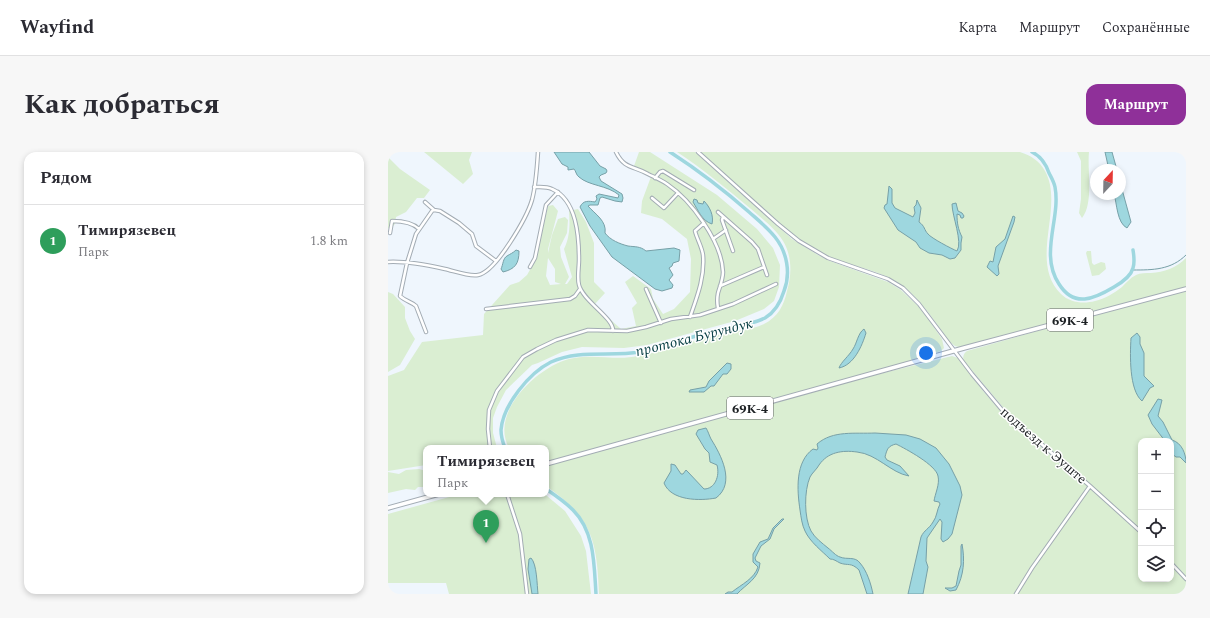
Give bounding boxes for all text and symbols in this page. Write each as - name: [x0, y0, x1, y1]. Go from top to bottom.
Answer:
- text: Wayfind: [20, 13, 94, 42]
- text: Карта: [959, 17, 997, 38]
- text: Маршрут: [1019, 17, 1080, 38]
- text: Сохранённые: [1102, 17, 1190, 38]
- text: Как добраться: [24, 83, 220, 126]
- button: Маршрут: [1086, 84, 1186, 125]
- north arrow: [1090, 164, 1126, 200]
- text: Рядом: [40, 165, 92, 191]
- text: Тимирязевец: [78, 219, 176, 242]
- text: 1: [49, 231, 57, 251]
- text: 1.8 km: [310, 231, 348, 251]
- text: Парк: [78, 242, 109, 262]
- road number: 69К-4: [1047, 309, 1093, 331]
- water label: протока Бурундук: [633, 312, 755, 363]
- your location: [916, 343, 936, 363]
- road number: 69К-4: [727, 397, 773, 419]
- street label: подъезд к Эуште: [996, 402, 1092, 489]
- map controls: [1138, 438, 1174, 582]
- button: +: [1138, 438, 1174, 474]
- popup: [423, 445, 549, 497]
- text: Тимирязевец: [437, 450, 535, 473]
- text: Парк: [437, 473, 468, 493]
- button: −: [1138, 474, 1174, 510]
- pin: 1: [473, 510, 499, 543]
- button: locate: [1138, 510, 1174, 546]
- button: layers: [1138, 546, 1174, 582]

